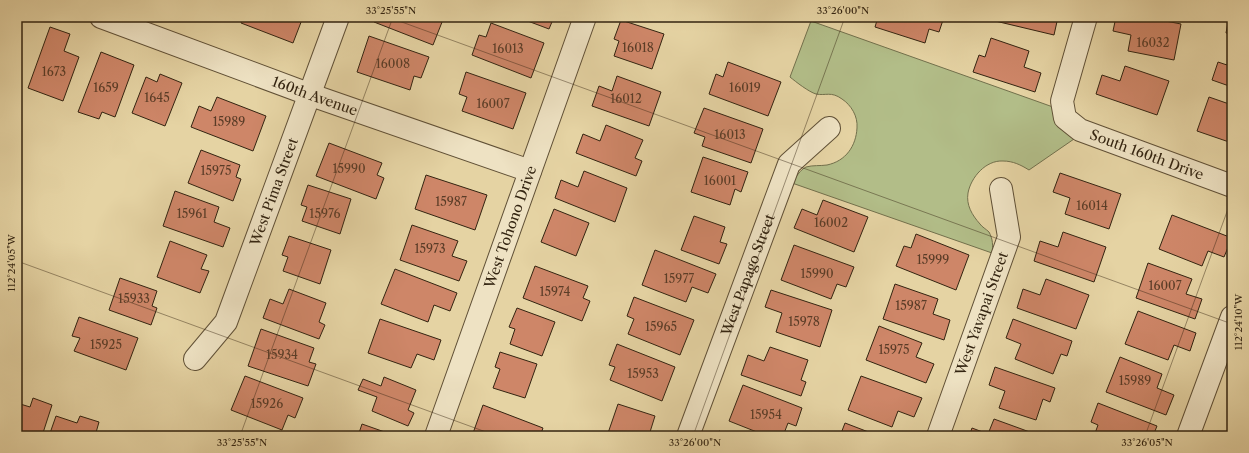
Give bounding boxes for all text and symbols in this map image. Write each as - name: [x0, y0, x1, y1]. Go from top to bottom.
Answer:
- text: 33°25'55"N: [366, 4, 416, 17]
- text: 33°26'00"N: [817, 4, 869, 17]
- house number: 16032: [1136, 35, 1170, 50]
- house number: 16018: [622, 40, 654, 55]
- house number: 16013: [492, 41, 524, 56]
- house number: 16008: [376, 56, 410, 71]
- house number: 1673: [42, 64, 66, 79]
- street label: 160th Avenue: [270, 72, 360, 120]
- house number: 1659: [93, 80, 119, 95]
- house number: 16019: [729, 80, 761, 95]
- house number: 1645: [144, 90, 170, 105]
- house number: 16012: [610, 91, 642, 106]
- house number: 16007: [476, 96, 510, 111]
- house number: 15989: [213, 114, 245, 129]
- street label: South 160th Drive: [1087, 125, 1206, 184]
- house number: 16013: [714, 127, 746, 142]
- street label: West Pima Street: [245, 135, 302, 249]
- house number: 15990: [332, 161, 366, 176]
- house number: 15975: [200, 163, 232, 178]
- street label: West Tohono Drive: [480, 163, 541, 292]
- house number: 16001: [704, 173, 736, 188]
- house number: 15987: [435, 194, 467, 209]
- house number: 16014: [1076, 198, 1108, 213]
- house number: 15961: [177, 206, 207, 221]
- house number: 15976: [309, 206, 341, 221]
- street label: West Papago Street: [717, 211, 779, 339]
- house number: 16002: [814, 215, 848, 230]
- text: 112°24'05"W: [5, 233, 18, 292]
- house number: 15973: [414, 241, 446, 256]
- street label: West Yavapai Street: [951, 249, 1012, 379]
- house number: 15999: [917, 252, 949, 267]
- house number: 15990: [800, 266, 834, 281]
- house number: 15977: [664, 271, 694, 286]
- house number: 16007: [1148, 278, 1182, 293]
- house number: 15974: [539, 284, 571, 299]
- house number: 15933: [118, 291, 150, 306]
- text: 112°24'10"W: [1232, 293, 1245, 350]
- house number: 15987: [895, 298, 927, 313]
- house number: 15978: [788, 314, 820, 329]
- house number: 15965: [645, 319, 677, 334]
- house number: 15925: [90, 337, 122, 352]
- house number: 15975: [878, 342, 910, 357]
- house number: 15934: [266, 347, 298, 362]
- house number: 15953: [627, 366, 659, 381]
- house number: 15989: [1119, 373, 1151, 388]
- house number: 15926: [251, 396, 283, 411]
- house number: 15954: [750, 407, 782, 422]
- text: 33°25'55"N: [217, 436, 267, 449]
- text: 33°26'00"N: [669, 436, 721, 449]
- text: 33°26'05"N: [1121, 436, 1173, 449]

